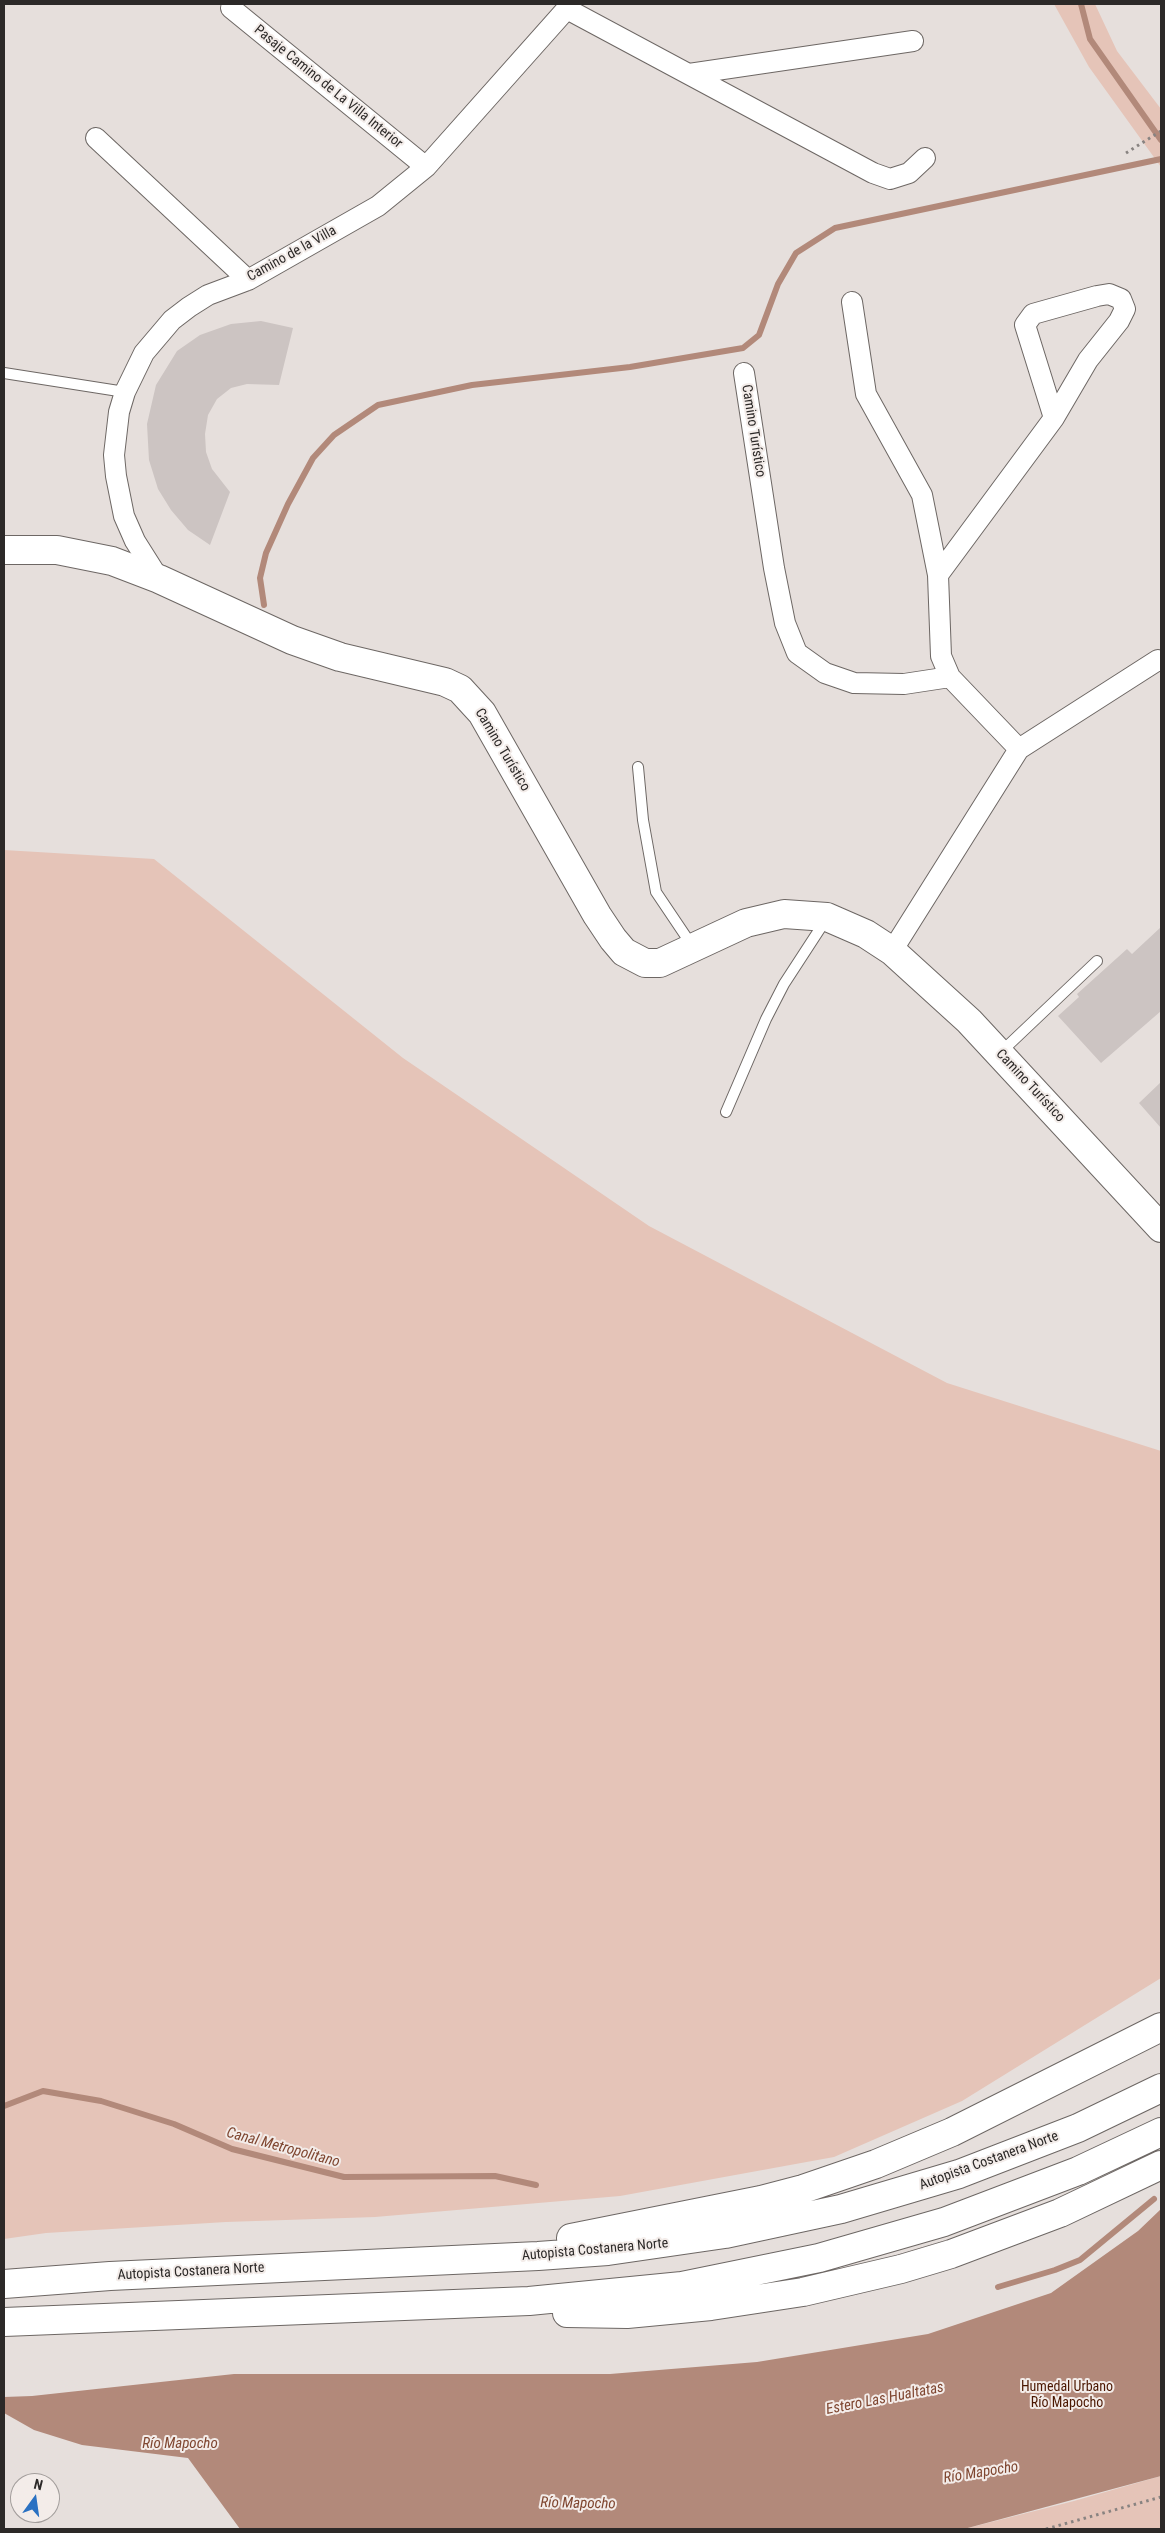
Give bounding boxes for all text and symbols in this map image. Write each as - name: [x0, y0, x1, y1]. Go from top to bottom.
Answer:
- street label: Pasaje Camino de La Villa Interior: [250, 22, 406, 152]
- street label: Camino de la Villa: [244, 223, 340, 285]
- street label: Camino Turístico: [737, 383, 769, 479]
- street label: Camino Turístico: [471, 706, 533, 794]
- street label: Camino Turístico: [992, 1046, 1068, 1126]
- water label: Canal Metropolitano: [224, 2124, 342, 2172]
- street label: Autopista Costanera Norte: [917, 2128, 1061, 2194]
- street label: Autopista Costanera Norte: [521, 2235, 669, 2265]
- street label: Autopista Costanera Norte: [117, 2260, 265, 2284]
- water label: Estero Las Hualtatas: [825, 2379, 945, 2419]
- park label: Humedal Urbano Río Mapocho: [1021, 2379, 1113, 2412]
- water label: Río Mapocho: [142, 2435, 218, 2453]
- water label: Río Mapocho: [942, 2458, 1020, 2488]
- north arrow: [10, 2473, 60, 2523]
- text: N: [32, 2476, 44, 2493]
- water label: Río Mapocho: [540, 2494, 616, 2514]

